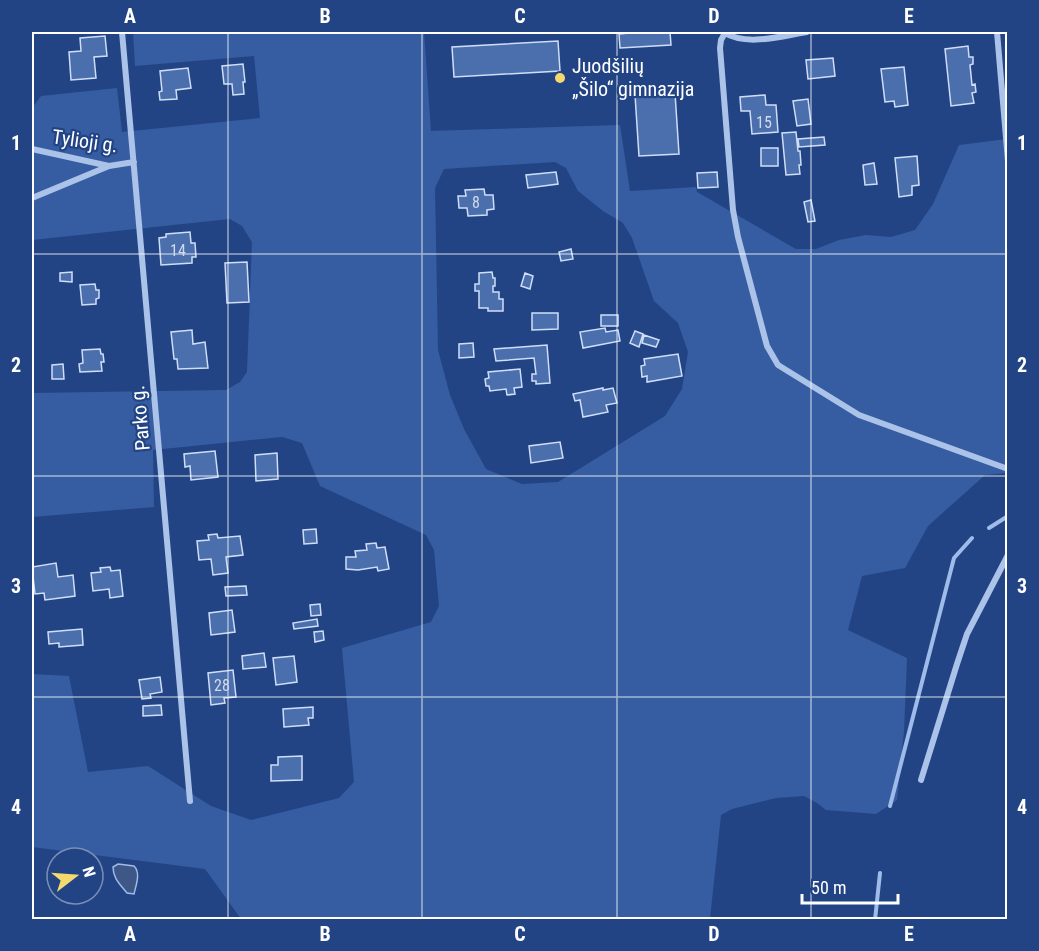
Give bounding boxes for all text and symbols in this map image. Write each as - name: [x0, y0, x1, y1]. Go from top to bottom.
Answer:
- text: A: [124, 4, 136, 28]
- text: B: [319, 4, 331, 28]
- text: C: [514, 4, 526, 28]
- text: D: [708, 4, 720, 28]
- text: E: [904, 4, 914, 28]
- place label: Juodšilių „Šilo“ gimnazija: [572, 54, 694, 101]
- marker: Juodšilių „Šilo“ gimnazija: [553, 71, 567, 85]
- house number: 15: [756, 113, 772, 132]
- street label: Tylioji g.: [51, 125, 119, 157]
- text: 1: [11, 131, 21, 155]
- text: 1: [1017, 131, 1027, 155]
- house number: 8: [472, 193, 480, 212]
- house number: 14: [170, 241, 186, 260]
- text: 2: [11, 353, 21, 377]
- text: 2: [1017, 353, 1027, 377]
- street label: Parko g.: [125, 384, 155, 452]
- text: 3: [11, 574, 21, 598]
- text: 3: [1017, 574, 1027, 598]
- house number: 28: [214, 676, 230, 695]
- text: 4: [11, 795, 21, 819]
- text: 4: [1017, 795, 1027, 819]
- north arrow: [45, 846, 105, 906]
- text: N: [78, 864, 99, 879]
- scale bar: [802, 867, 898, 905]
- text: 50 m: [811, 877, 846, 898]
- text: A: [124, 922, 136, 946]
- text: B: [319, 922, 331, 946]
- text: C: [514, 922, 526, 946]
- text: D: [708, 922, 720, 946]
- text: E: [904, 922, 914, 946]

